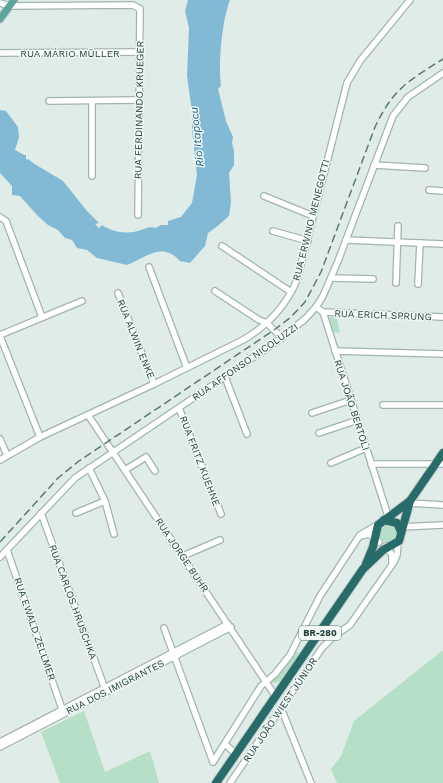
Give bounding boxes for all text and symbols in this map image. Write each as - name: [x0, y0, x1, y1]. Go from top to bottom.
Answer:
- street label: RUA FERDINANDO KRUEGER: [132, 40, 146, 179]
- street label: RUA MÁRIO MÜLLER: [20, 48, 120, 59]
- water label: Rio Itapocu: [187, 106, 207, 168]
- street label: RUA ERWINO MENEGOTTI: [291, 158, 331, 282]
- street label: RUA ALWIN ENKE: [115, 298, 157, 380]
- street label: RUA ERICH SPRUNG: [334, 308, 432, 322]
- street label: RUA AFFONSO NICOLUZZI: [190, 321, 300, 403]
- street label: RUA JOÃO BERTOLI: [332, 358, 372, 452]
- street label: RUA FRITZ KUEHNE: [178, 414, 222, 508]
- street label: RUA JORGE BUHR: [153, 516, 211, 595]
- street label: RUA CARLOS HRUSCHKA: [47, 543, 99, 661]
- street label: RUA EWALD ZELLMER: [12, 576, 58, 682]
- road number: BR-280: [299, 626, 341, 640]
- street label: RUA JOÃO WIEST JÚNIOR: [241, 655, 319, 764]
- street label: RUA DOS IMIGRANTES: [64, 657, 166, 717]

